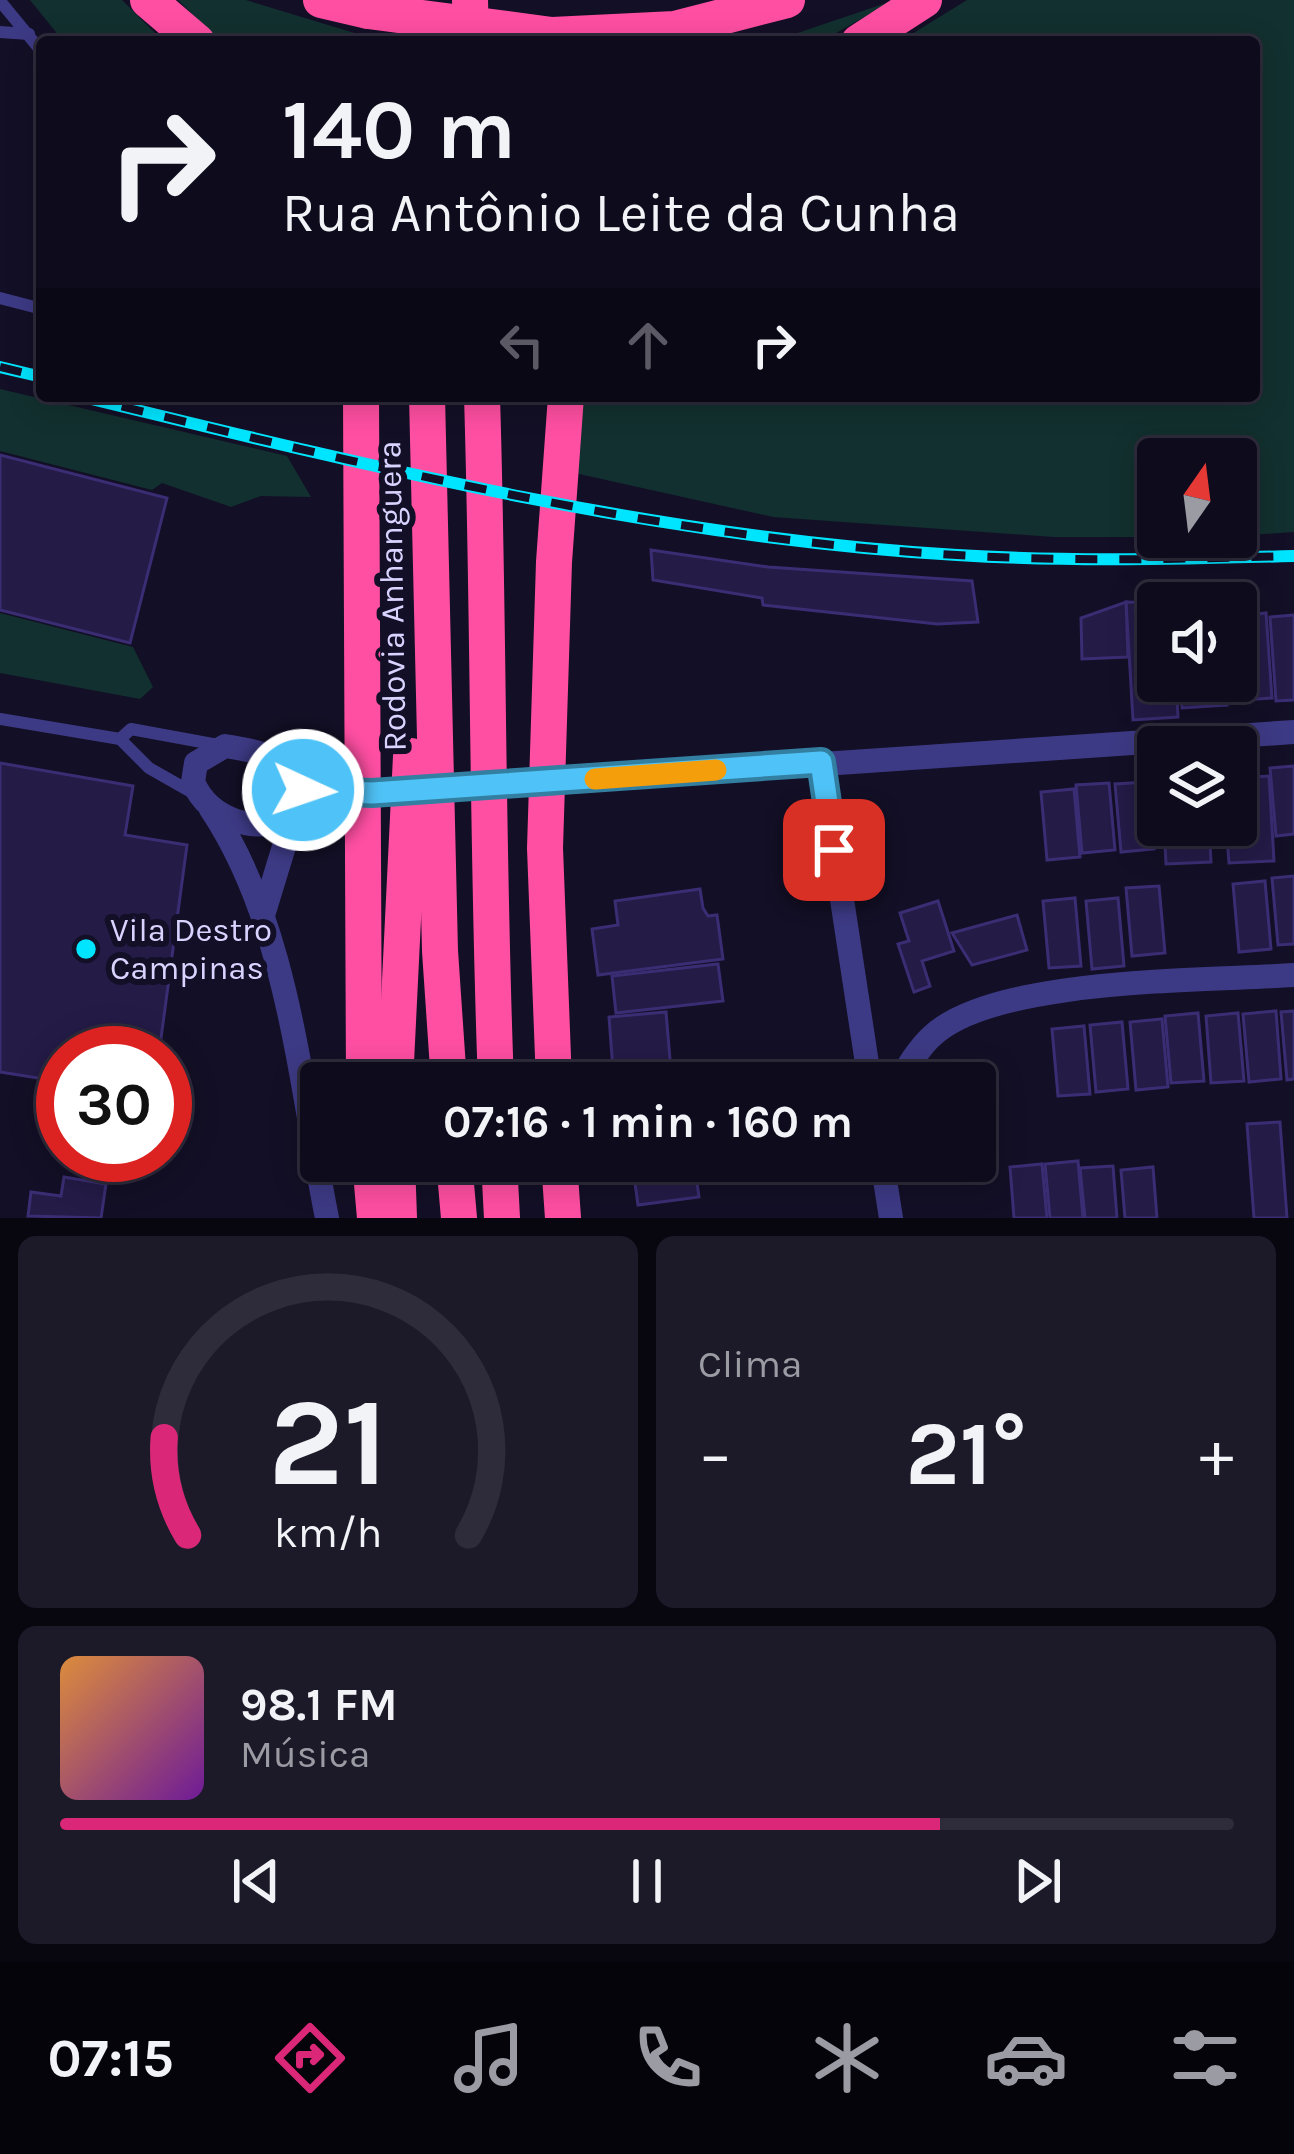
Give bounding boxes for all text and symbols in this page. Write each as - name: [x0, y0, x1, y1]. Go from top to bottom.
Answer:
- text: 140 m: [282, 81, 516, 179]
- icon: right: [84, 84, 240, 240]
- text: Rua Antônio Leite da Cunha: [282, 181, 960, 245]
- icon: left: [489, 312, 555, 378]
- icon: ahead: [615, 312, 681, 378]
- icon: right: [741, 312, 807, 378]
- north arrow: [1137, 438, 1257, 558]
- map controls: [1137, 438, 1257, 846]
- street label: Rodovia Anhanguera: [370, 440, 414, 752]
- button: sound: [1137, 582, 1257, 702]
- button: layers: [1137, 726, 1257, 846]
- position arrow: [240, 727, 366, 853]
- pin: [783, 799, 885, 901]
- icon: arrive: [801, 817, 867, 883]
- place label: Vila Destro Campinas: [110, 911, 272, 987]
- marker: Vila Destro Campinas: [73, 936, 99, 962]
- speed limit sign: 30: [36, 1026, 192, 1182]
- text: 07:16 · 1 min · 160 m: [443, 1096, 853, 1148]
- text: Clima: [698, 1341, 802, 1387]
- text: 21: [268, 1370, 388, 1515]
- text: 21°: [905, 1401, 1027, 1507]
- text: −: [698, 1415, 733, 1493]
- text: +: [1199, 1415, 1234, 1493]
- text: km/h: [274, 1508, 382, 1558]
- text: 98.1 FM: [240, 1679, 398, 1731]
- text: Música: [240, 1731, 370, 1777]
- icon: previous: [223, 1848, 289, 1914]
- icon: pause: [614, 1848, 680, 1914]
- icon: next: [1005, 1848, 1071, 1914]
- icon: directions: [268, 2016, 352, 2100]
- icon: music: [447, 2016, 531, 2100]
- icon: phone: [626, 2016, 710, 2100]
- icon: climate: [805, 2016, 889, 2100]
- icon: car: [984, 2016, 1068, 2100]
- icon: filters: [1163, 2016, 1247, 2100]
- text: 07:15: [47, 2026, 174, 2090]

